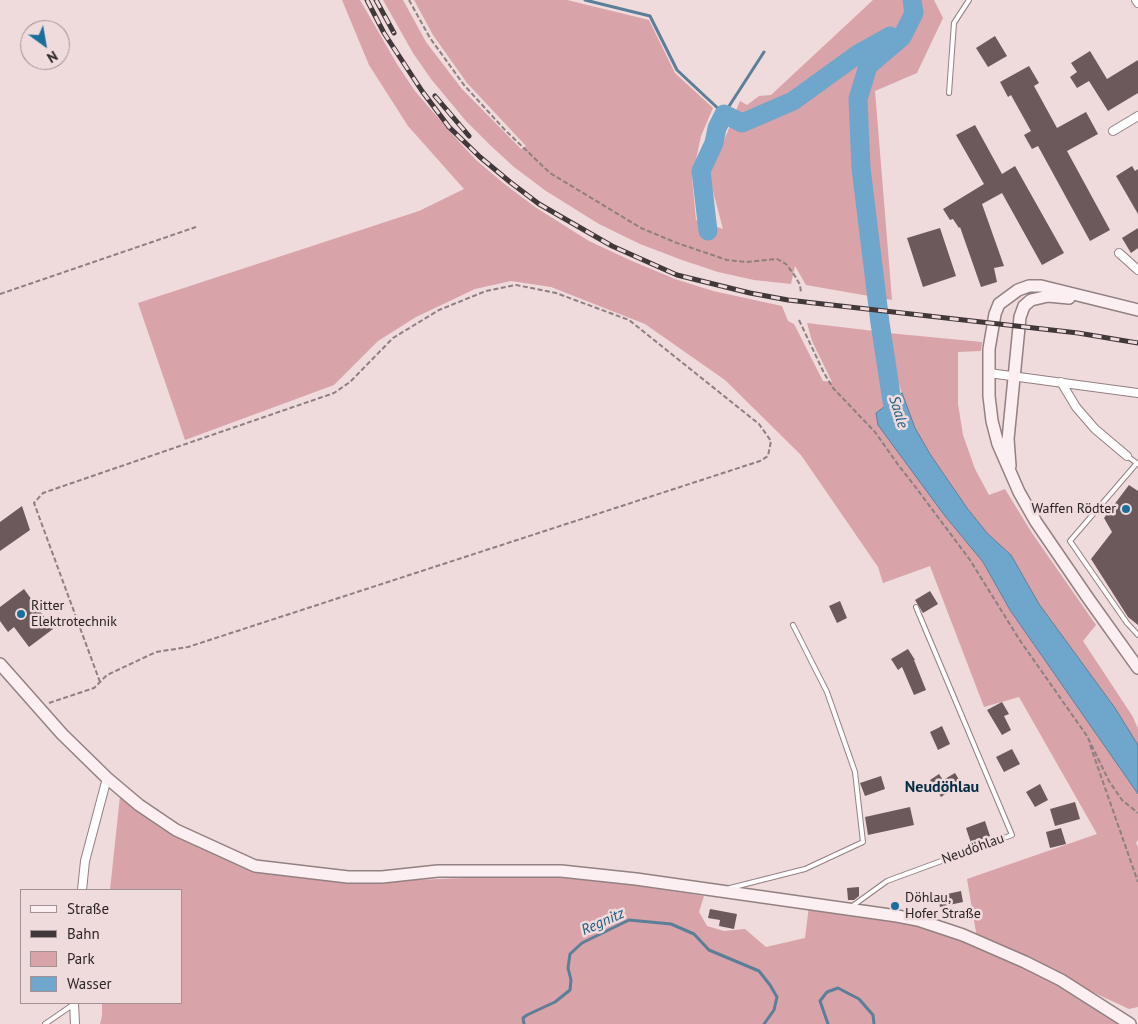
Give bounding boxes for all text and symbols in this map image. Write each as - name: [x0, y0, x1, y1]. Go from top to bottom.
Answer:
- north arrow: [20, 20, 70, 70]
- text: N: [44, 47, 61, 67]
- water label: Saale: [885, 394, 911, 430]
- place label: Waffen Rödter: [1032, 501, 1116, 517]
- marker: Waffen Rödter: [1120, 503, 1132, 515]
- place label: Ritter Elektrotechnik: [31, 598, 117, 630]
- marker: Ritter Elektrotechnik: [15, 608, 27, 620]
- district label: Neudöhlau: [905, 777, 979, 797]
- street label: Neudöhlau: [939, 830, 1007, 868]
- legend: [20, 889, 182, 1004]
- place label: Döhlau, Hofer Straße: [905, 890, 981, 922]
- text: Straße: [67, 899, 109, 918]
- marker: Döhlau, Hofer Straße: [889, 900, 901, 912]
- water label: Regnitz: [579, 905, 627, 939]
- text: Bahn: [67, 924, 100, 943]
- text: Park: [67, 949, 95, 968]
- text: Wasser: [67, 974, 112, 993]

